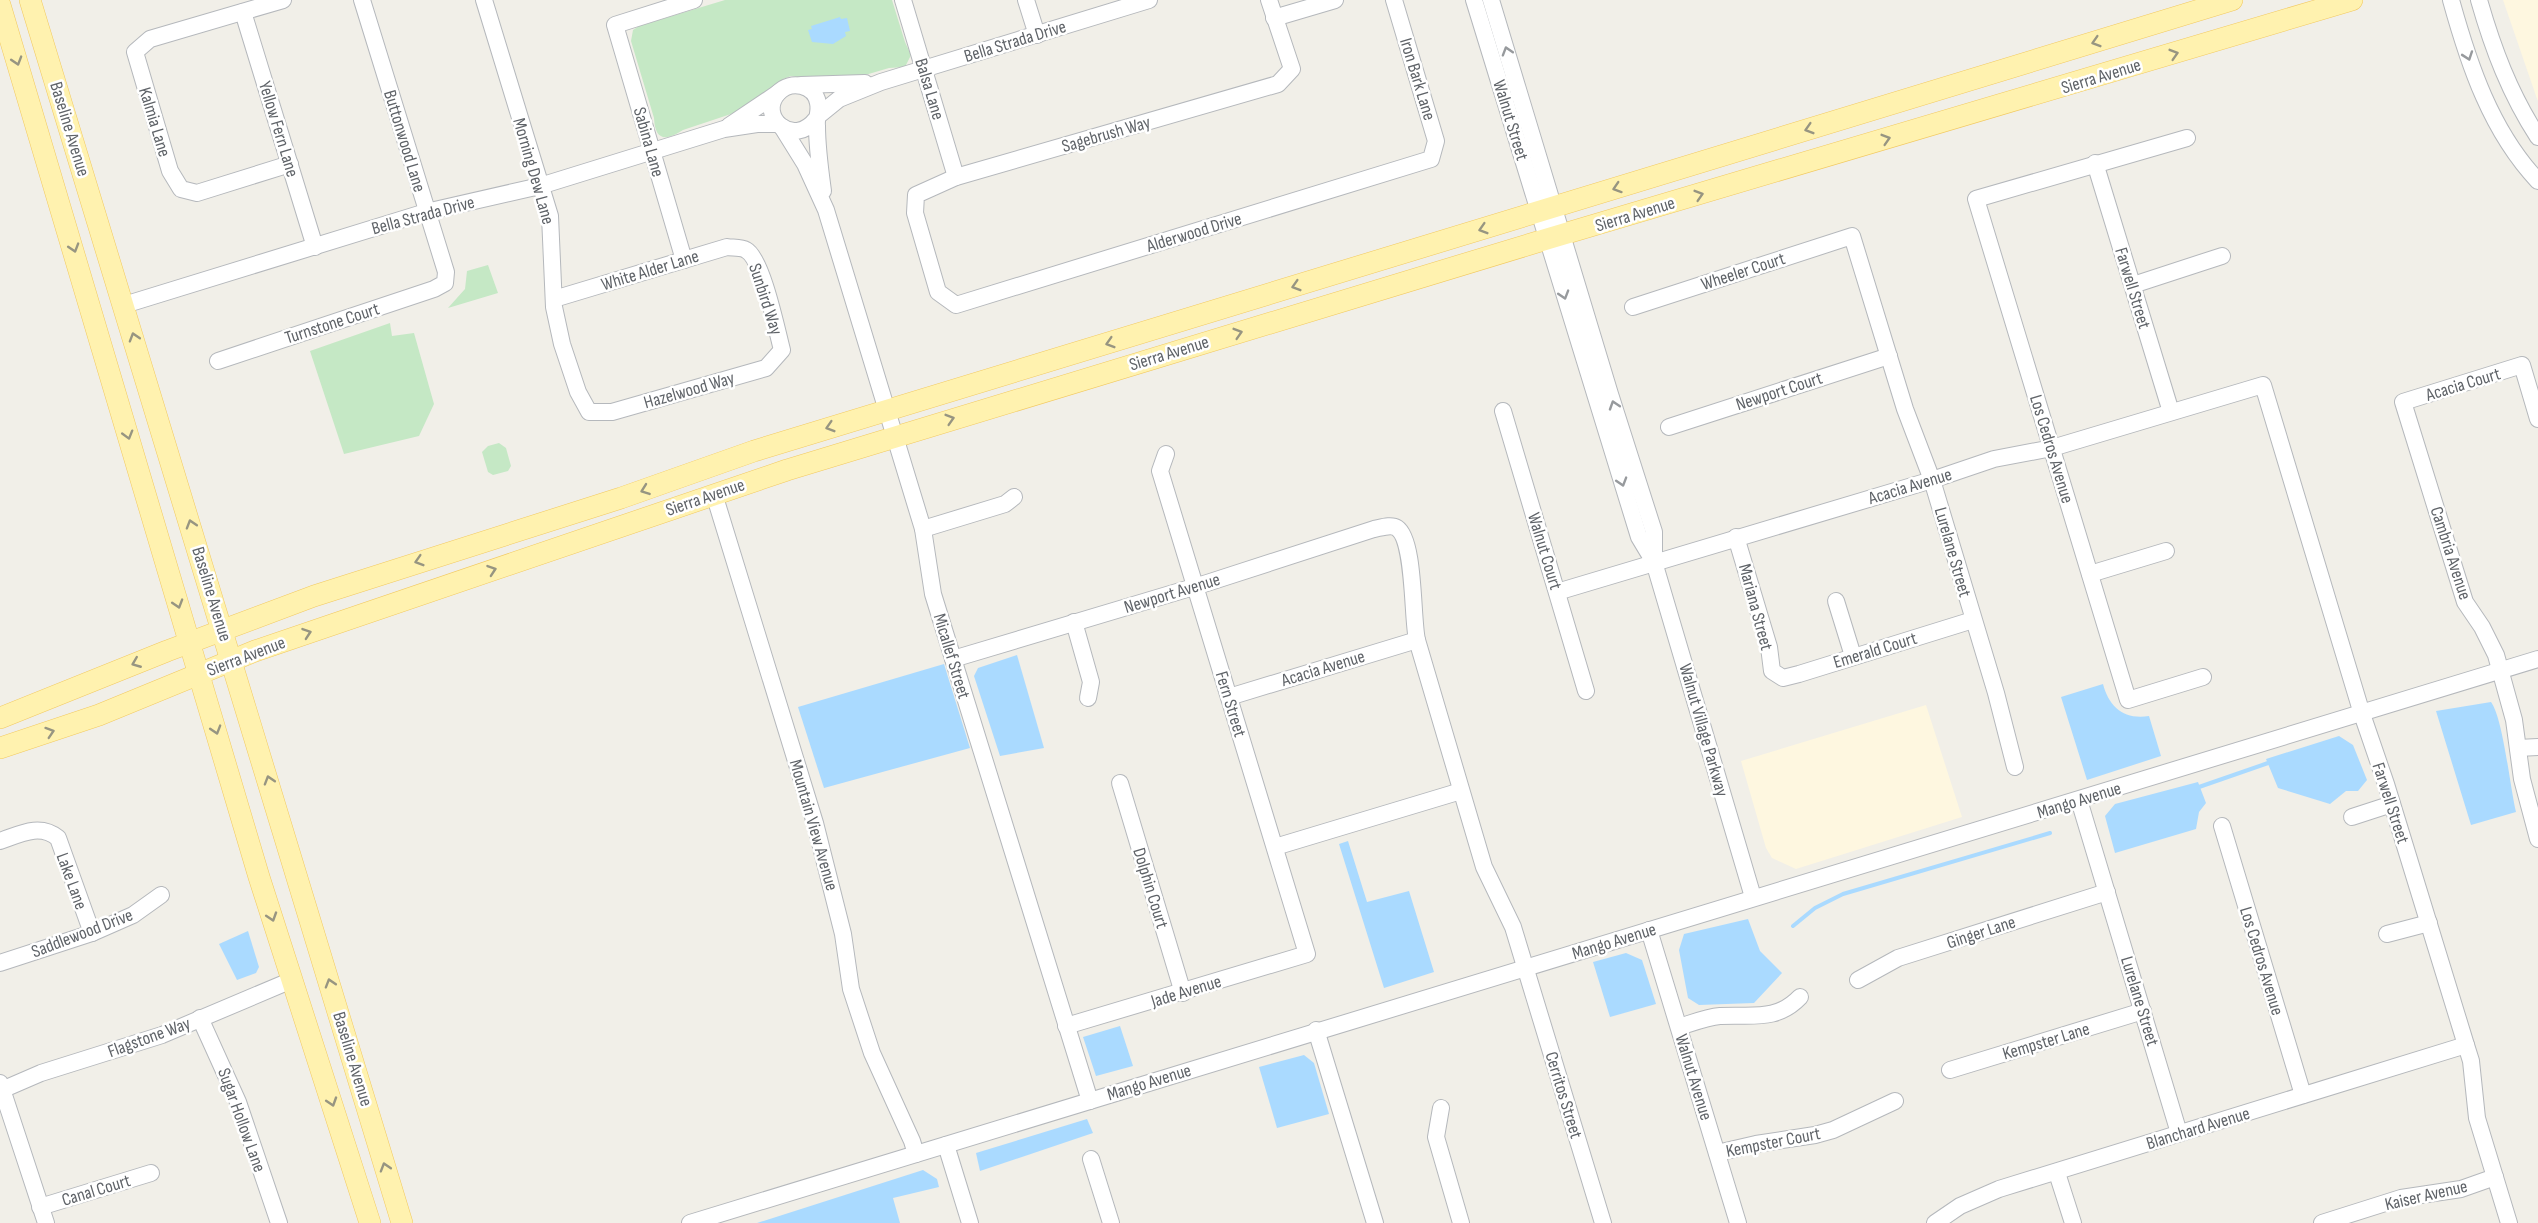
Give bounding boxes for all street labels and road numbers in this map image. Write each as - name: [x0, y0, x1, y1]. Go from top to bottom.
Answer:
- street label: Bella Strada Drive: [962, 16, 1069, 67]
- street label: Iron Bark Lane: [1395, 35, 1440, 123]
- street label: Sierra Avenue: [2059, 54, 2143, 99]
- street label: Balsa Lane: [910, 56, 949, 122]
- street label: Walnut Street: [1488, 77, 1533, 163]
- street label: Baseline Avenue: [45, 79, 94, 179]
- street label: Yellow Fern Lane: [254, 79, 303, 180]
- street label: Kalmia Lane: [134, 85, 175, 159]
- street label: Buttonwood Lane: [379, 88, 430, 195]
- street label: Sabina Lane: [629, 105, 668, 179]
- street label: Sagebrush Way: [1059, 112, 1153, 157]
- street label: Morning Dew Lane: [508, 116, 559, 227]
- street label: Bella Strada Drive: [369, 192, 477, 239]
- street label: Sierra Avenue: [1593, 192, 1677, 237]
- street label: Alderwood Drive: [1143, 208, 1244, 257]
- street label: Farwell Street: [2110, 245, 2155, 332]
- street label: White Alder Lane: [599, 246, 701, 295]
- street label: Wheeler Court: [1699, 248, 1788, 295]
- street label: Sunbird Way: [744, 261, 787, 338]
- street label: Turnstone Court: [282, 298, 382, 349]
- street label: Sierra Avenue: [1127, 331, 1211, 376]
- street label: Acacia Court: [2422, 363, 2503, 406]
- street label: Newport Court: [1733, 367, 1825, 415]
- street label: Hazelwood Way: [641, 368, 737, 413]
- street label: Los Cedros Avenue: [2025, 392, 2078, 506]
- street label: Acacia Avenue: [1865, 464, 1954, 509]
- street label: Sierra Avenue: [663, 474, 747, 521]
- street label: Cambria Avenue: [2426, 504, 2475, 602]
- street label: Lurelane Street: [1930, 505, 1975, 600]
- street label: Walnut Court: [1523, 510, 1566, 593]
- street label: Baseline Avenue: [187, 544, 236, 644]
- street label: Mariana Street: [1734, 562, 1777, 653]
- street label: Newport Avenue: [1122, 569, 1223, 618]
- street label: Micallef Street: [929, 611, 975, 702]
- street label: Emerald Court: [1831, 628, 1920, 673]
- street label: Sierra Avenue: [204, 632, 288, 681]
- street label: Acacia Avenue: [1278, 646, 1367, 691]
- street label: Walnut Village Parkway: [1674, 661, 1733, 799]
- street label: Fern Street: [1211, 669, 1251, 740]
- street label: Mountain View Avenue: [785, 757, 842, 893]
- street label: Farwell Street: [2368, 760, 2414, 847]
- street label: Mango Avenue: [2035, 778, 2124, 823]
- street label: Dolphin Court: [1128, 845, 1173, 931]
- street label: Lake Lane: [52, 850, 91, 912]
- street label: Los Cedros Avenue: [2235, 904, 2288, 1018]
- street label: Saddlewood Drive: [28, 905, 136, 962]
- street label: Ginger Lane: [1944, 912, 2018, 953]
- street label: Mango Avenue: [1570, 919, 1659, 964]
- street label: Lurelane Street: [2116, 954, 2163, 1049]
- street label: Jade Avenue: [1148, 971, 1224, 1012]
- street label: Baseline Avenue: [328, 1009, 377, 1109]
- street label: Flagstone Way: [105, 1013, 193, 1062]
- street label: Kempster Lane: [2000, 1018, 2092, 1065]
- street label: Walnut Avenue: [1670, 1031, 1717, 1123]
- street label: Cerritos Street: [1540, 1049, 1587, 1142]
- street label: Mango Avenue: [1105, 1060, 1194, 1105]
- street label: Sugar Hollow Lane: [213, 1065, 270, 1175]
- street label: Blanchard Avenue: [2144, 1103, 2252, 1154]
- street label: Kempster Court: [1724, 1123, 1823, 1162]
- street label: Canal Court: [59, 1170, 133, 1211]
- street label: Kaiser Avenue: [2383, 1176, 2469, 1215]

